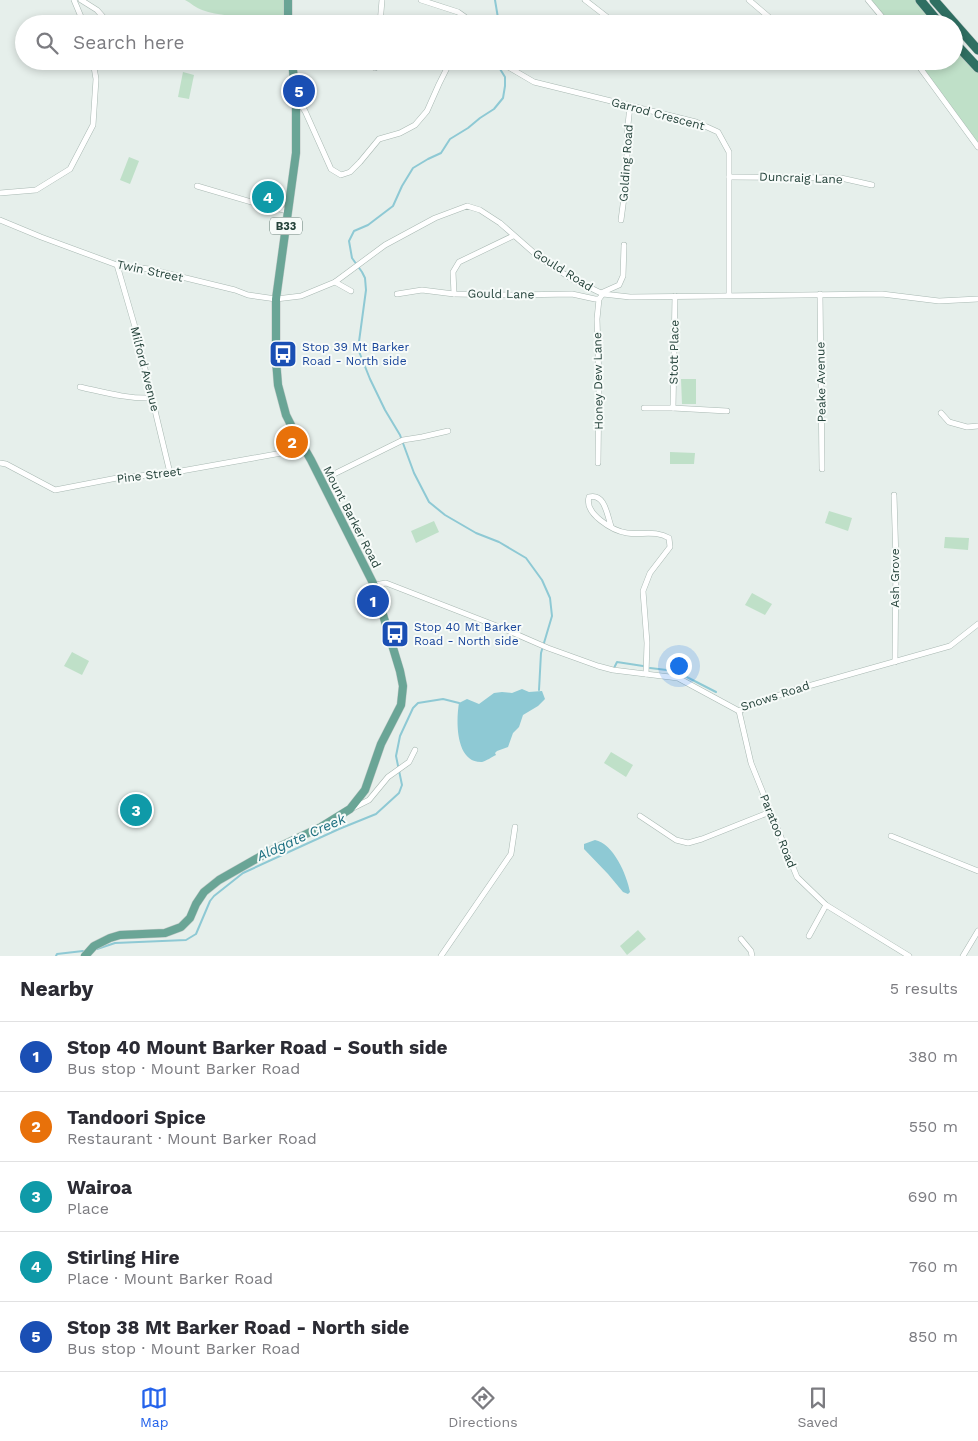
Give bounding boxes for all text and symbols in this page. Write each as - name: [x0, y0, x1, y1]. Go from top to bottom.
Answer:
- search box: [15, 15, 963, 70]
- icon: search: [33, 29, 61, 57]
- text: Search here: [73, 31, 184, 54]
- pin: 5: [283, 72, 315, 110]
- street label: Garrod Crescent: [610, 95, 706, 133]
- street label: Golding Road: [616, 124, 636, 202]
- street label: Duncraig Lane: [759, 170, 843, 186]
- pin: 4: [252, 178, 284, 216]
- road number: B33: [270, 218, 302, 235]
- street label: Gould Road: [531, 246, 595, 294]
- street label: Twin Street: [116, 257, 184, 285]
- street label: Gould Lane: [467, 286, 535, 302]
- street label: Stott Place: [666, 319, 682, 384]
- street label: Milford Avenue: [128, 325, 162, 413]
- street label: Honey Dew Lane: [590, 332, 606, 430]
- bus stop icon: Stop 39 Mt Barker Road - North side: [268, 339, 298, 369]
- place label: Stop 39 Mt Barker Road - North side: [302, 340, 409, 368]
- street label: Peake Avenue: [813, 342, 829, 422]
- pin: 2: [276, 423, 308, 461]
- street label: Pine Street: [116, 464, 182, 486]
- street label: Mount Barker Road: [320, 464, 384, 570]
- street label: Ash Grove: [888, 548, 902, 608]
- pin: 1: [357, 582, 389, 620]
- bus stop icon: Stop 40 Mt Barker Road - North side: [380, 619, 410, 649]
- place label: Stop 40 Mt Barker Road - North side: [414, 620, 522, 648]
- your location: [666, 653, 692, 679]
- street label: Snows Road: [739, 678, 811, 714]
- pin: 3: [120, 791, 152, 829]
- street label: Paratoo Road: [757, 792, 799, 870]
- water label: Aldgate Creek: [253, 810, 348, 864]
- text: Nearby: [20, 976, 93, 1001]
- text: 5 results: [890, 979, 958, 998]
- text: Stop 40 Mount Barker Road - South side: [67, 1036, 448, 1059]
- text: 1: [33, 1047, 39, 1066]
- text: 380 m: [908, 1047, 958, 1066]
- text: Bus stop · Mount Barker Road: [67, 1059, 300, 1078]
- text: Tandoori Spice: [67, 1106, 206, 1129]
- text: 2: [31, 1117, 41, 1136]
- text: 550 m: [909, 1117, 958, 1136]
- text: Restaurant · Mount Barker Road: [67, 1129, 317, 1148]
- text: Wairoa: [67, 1176, 132, 1199]
- text: 3: [31, 1187, 41, 1206]
- text: 690 m: [908, 1187, 958, 1206]
- text: Place: [67, 1199, 109, 1218]
- text: Stirling Hire: [67, 1246, 180, 1269]
- text: 4: [31, 1257, 41, 1276]
- text: 760 m: [909, 1257, 958, 1276]
- text: Place · Mount Barker Road: [67, 1269, 273, 1288]
- text: Stop 38 Mt Barker Road - North side: [67, 1316, 409, 1339]
- text: 5: [31, 1327, 41, 1346]
- text: 850 m: [908, 1327, 958, 1346]
- text: Bus stop · Mount Barker Road: [67, 1339, 300, 1358]
- tab: Map: [140, 1384, 169, 1430]
- tab: Directions: [448, 1384, 518, 1430]
- tab: Saved: [797, 1384, 838, 1430]

